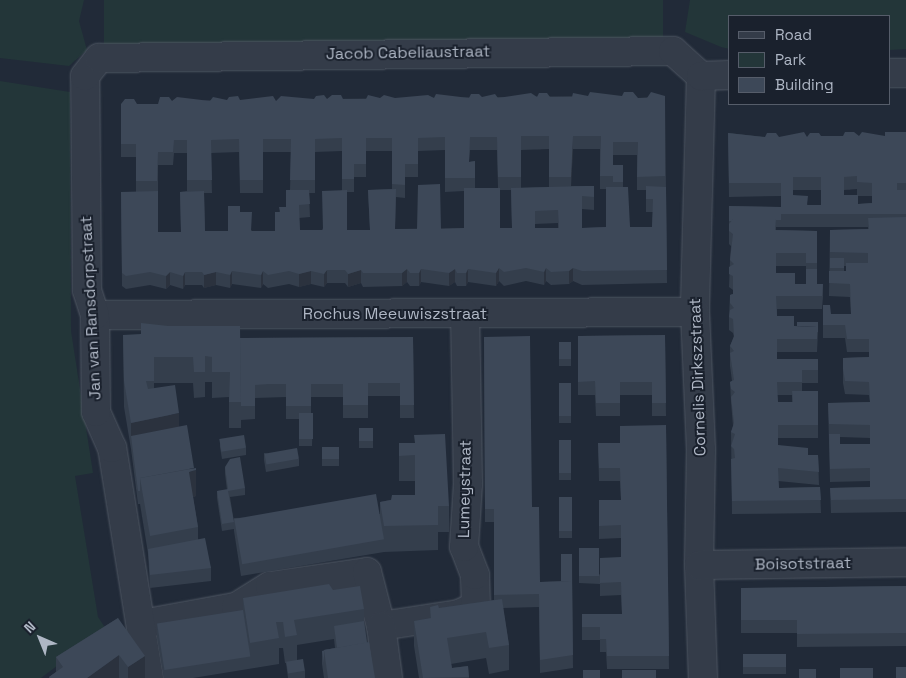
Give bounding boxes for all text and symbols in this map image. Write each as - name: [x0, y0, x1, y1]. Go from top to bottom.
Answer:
- legend: [728, 15, 891, 105]
- text: Road: [775, 25, 812, 44]
- street label: Jacob Cabeliaustraat: [326, 42, 490, 64]
- text: Park: [775, 50, 806, 69]
- text: Building: [775, 75, 834, 94]
- street label: Jan van Ransdorpstraat: [77, 215, 105, 401]
- street label: Cornelis Dirkszstraat: [686, 298, 710, 456]
- street label: Rochus Meeuwiszstraat: [303, 304, 487, 324]
- street label: Lumeystraat: [455, 440, 475, 538]
- street label: Boisotstraat: [755, 554, 851, 574]
- north arrow: [15, 613, 65, 663]
- text: N: [20, 617, 39, 637]

